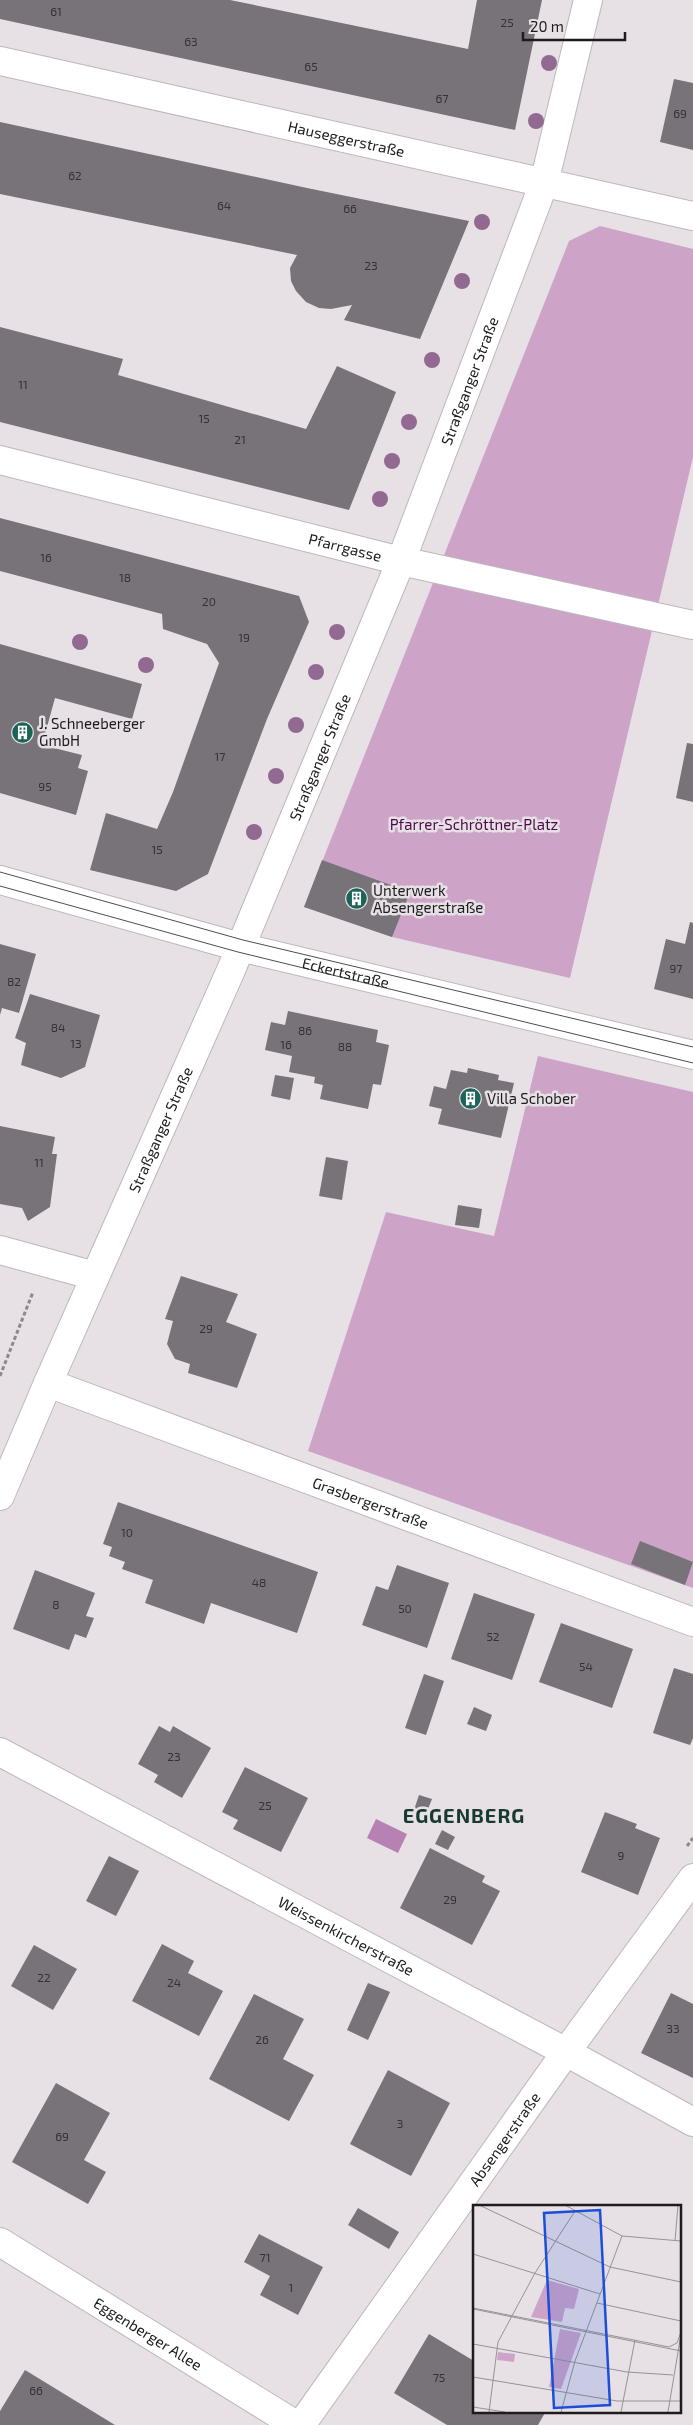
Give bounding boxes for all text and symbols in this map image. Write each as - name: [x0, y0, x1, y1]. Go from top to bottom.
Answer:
- house number: 61: [50, 4, 62, 18]
- scale bar: [523, 10, 626, 42]
- house number: 25: [500, 15, 514, 29]
- text: 20 m: [530, 17, 564, 35]
- house number: 63: [184, 34, 198, 48]
- house number: 65: [304, 59, 318, 73]
- house number: 67: [435, 91, 449, 105]
- house number: 69: [673, 106, 687, 120]
- street label: Hauseggerstraße: [286, 117, 407, 160]
- house number: 62: [68, 168, 82, 182]
- house number: 64: [217, 198, 231, 212]
- house number: 66: [343, 201, 357, 215]
- house number: 23: [364, 258, 378, 272]
- street label: Straßganger Straße: [437, 314, 502, 448]
- house number: 11: [18, 377, 28, 391]
- house number: 15: [198, 411, 210, 425]
- house number: 21: [234, 432, 246, 446]
- street label: Pfarrgasse: [307, 529, 384, 565]
- house number: 16: [40, 550, 52, 564]
- house number: 18: [119, 570, 131, 584]
- house number: 20: [202, 594, 216, 608]
- house number: 19: [238, 630, 250, 644]
- street label: Straßganger Straße: [285, 691, 354, 823]
- place label: J. Schneeberger GmbH: [39, 714, 145, 749]
- building icon: J. Schneeberger GmbH: [11, 720, 35, 744]
- house number: 17: [215, 749, 225, 763]
- house number: 95: [38, 779, 52, 793]
- park label: Pfarrer-Schröttner-Platz: [390, 815, 558, 833]
- house number: 15: [151, 842, 163, 856]
- place label: Unterwerk Absengerstraße: [373, 881, 483, 916]
- building icon: Unterwerk Absengerstraße: [345, 887, 369, 911]
- street label: Eckertstraße: [301, 953, 391, 991]
- house number: 97: [669, 961, 683, 975]
- house number: 82: [7, 974, 21, 988]
- house number: 84: [51, 1020, 65, 1034]
- house number: 86: [298, 1023, 312, 1037]
- house number: 13: [70, 1036, 82, 1050]
- house number: 16: [280, 1037, 292, 1051]
- house number: 88: [338, 1039, 352, 1053]
- street label: Straßganger Straße: [125, 1064, 196, 1195]
- building icon: Villa Schober: [459, 1086, 483, 1110]
- place label: Villa Schober: [487, 1089, 576, 1107]
- house number: 11: [34, 1155, 44, 1169]
- house number: 29: [199, 1321, 213, 1335]
- street label: Grasbergerstraße: [310, 1473, 431, 1532]
- house number: 10: [121, 1525, 133, 1539]
- house number: 48: [252, 1575, 266, 1589]
- house number: 8: [52, 1597, 60, 1611]
- house number: 50: [398, 1601, 412, 1615]
- house number: 52: [486, 1629, 500, 1643]
- house number: 54: [579, 1659, 593, 1673]
- house number: 23: [167, 1749, 181, 1763]
- house number: 25: [258, 1798, 272, 1812]
- district label: EGGENBERG: [403, 1803, 525, 1827]
- house number: 9: [618, 1848, 625, 1862]
- street label: Weissenkircherstraße: [275, 1892, 417, 1979]
- house number: 29: [443, 1892, 457, 1906]
- house number: 22: [37, 1970, 51, 1984]
- house number: 24: [167, 1975, 181, 1989]
- house number: 33: [666, 2021, 680, 2035]
- house number: 26: [255, 2032, 269, 2046]
- street label: Absengerstraße: [465, 2089, 544, 2189]
- house number: 3: [397, 2116, 403, 2130]
- house number: 69: [55, 2129, 69, 2143]
- inset map: [473, 2205, 680, 2412]
- house number: 71: [260, 2250, 270, 2264]
- house number: 1: [289, 2280, 293, 2294]
- street label: Eggenberger Allee: [91, 2293, 205, 2374]
- house number: 75: [433, 2370, 445, 2384]
- house number: 66: [29, 2383, 43, 2397]

